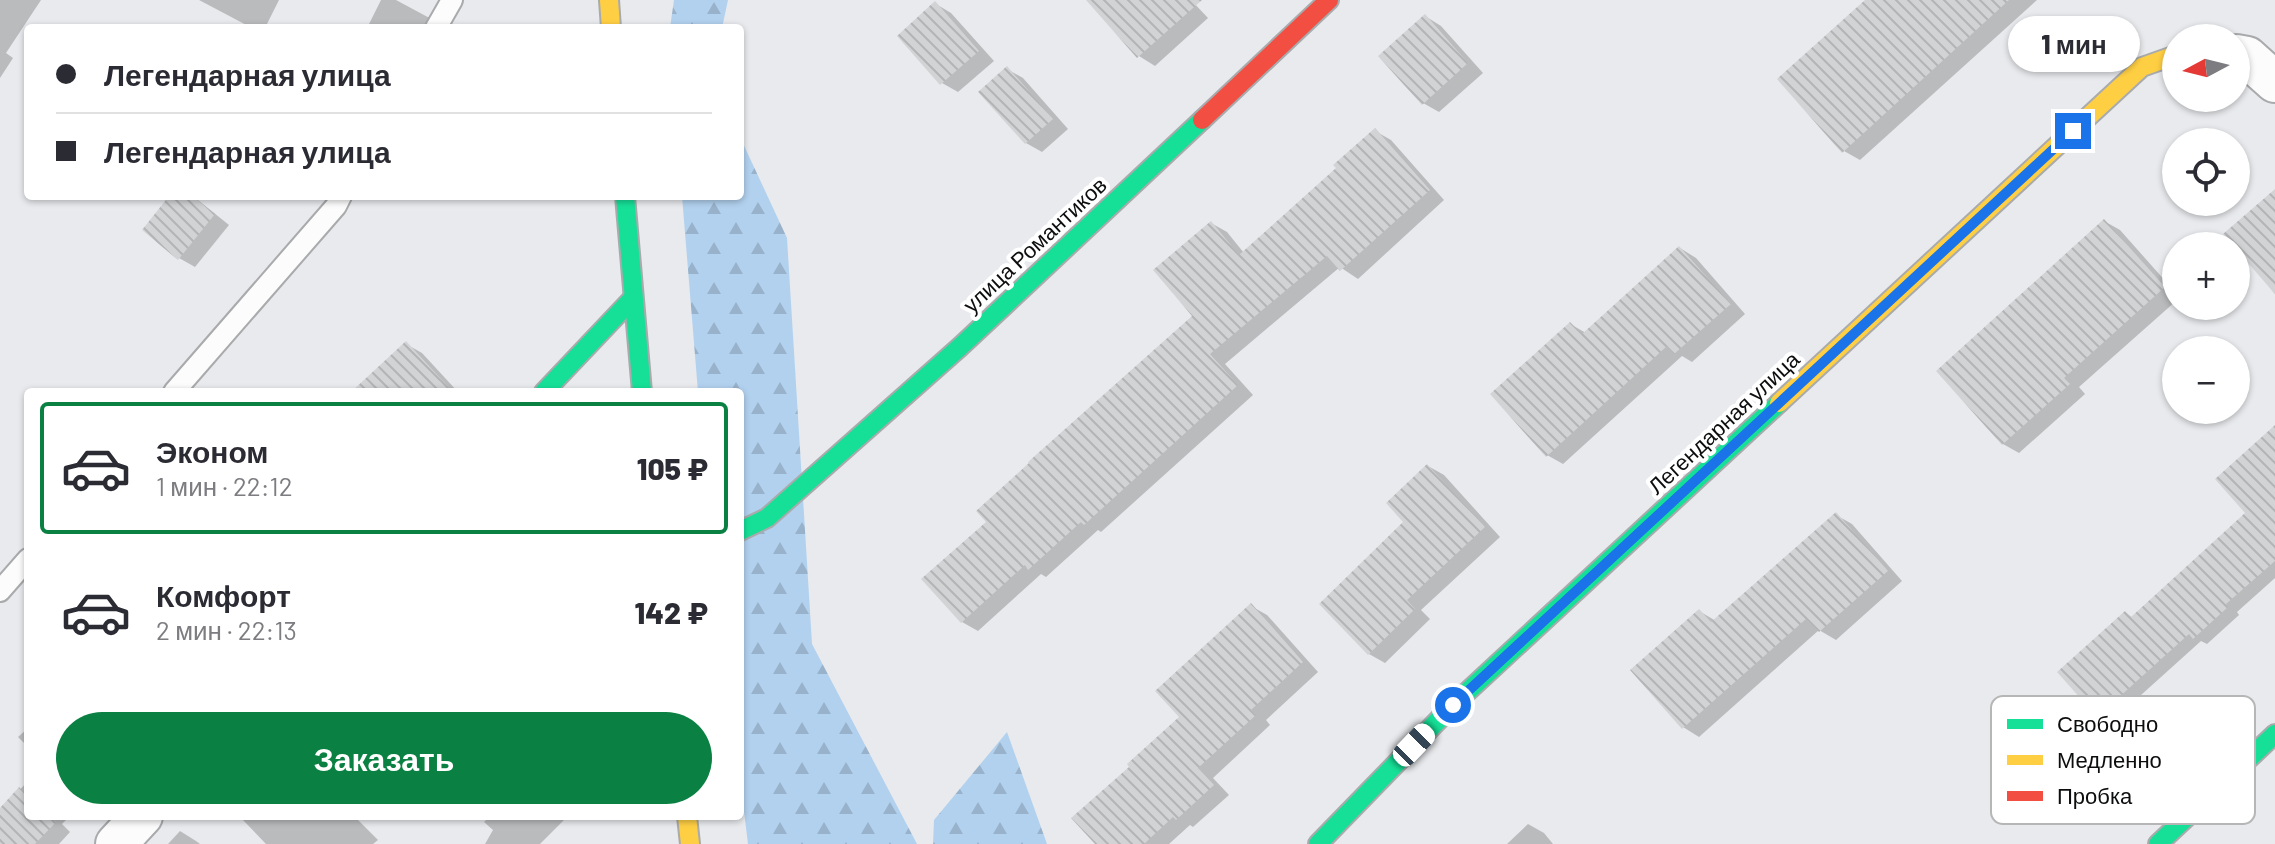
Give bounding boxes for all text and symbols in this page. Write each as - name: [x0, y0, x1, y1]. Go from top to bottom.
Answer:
- callout: 1 мин: [2007, 15, 2139, 71]
- north arrow: [2162, 24, 2250, 112]
- map controls: [2162, 24, 2250, 424]
- text: 1 мин: [2041, 28, 2107, 59]
- text: Легендарная улица: [104, 56, 391, 92]
- route end: [2055, 113, 2091, 149]
- button: locate: [2162, 128, 2250, 216]
- text: Легендарная улица: [104, 133, 391, 169]
- street label: улица Романтиков: [957, 171, 1112, 318]
- button: +: [2162, 232, 2250, 320]
- button: −: [2162, 336, 2250, 424]
- street label: Легендарная улица: [1642, 345, 1805, 499]
- icon: car: [60, 432, 132, 504]
- text: Эконом: [156, 433, 269, 469]
- text: 105 ₽: [637, 450, 708, 486]
- text: 1 мин · 22:12: [156, 470, 293, 501]
- icon: car: [60, 576, 132, 648]
- text: Комфорт: [156, 577, 291, 613]
- text: 142 ₽: [635, 594, 708, 630]
- text: 2 мин · 22:13: [156, 614, 297, 645]
- route start: [1435, 687, 1471, 723]
- legend: [1991, 696, 2255, 824]
- text: Свободно: [2057, 710, 2158, 737]
- button: Заказать: [56, 712, 712, 804]
- car: [1389, 719, 1439, 771]
- text: Медленно: [2057, 746, 2162, 773]
- text: Пробка: [2057, 782, 2133, 809]

